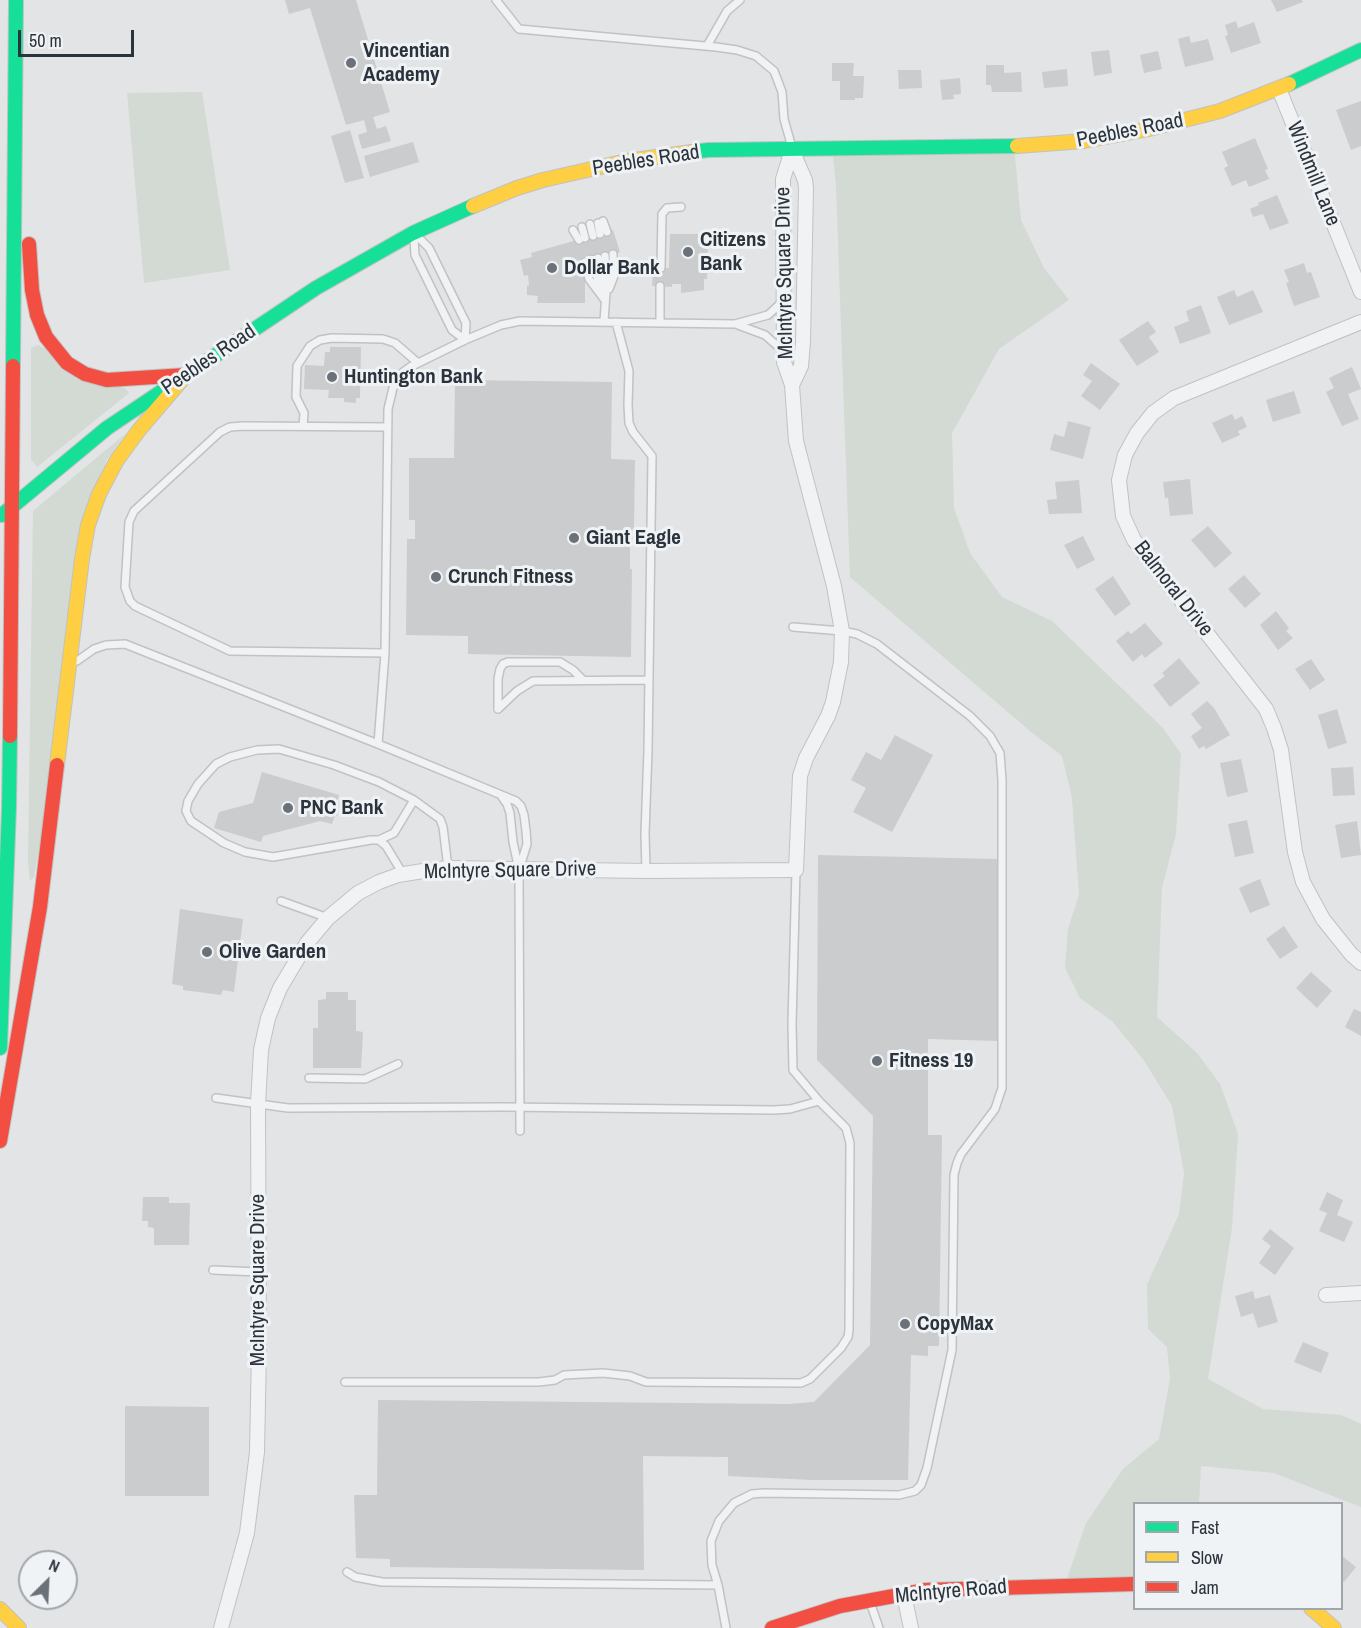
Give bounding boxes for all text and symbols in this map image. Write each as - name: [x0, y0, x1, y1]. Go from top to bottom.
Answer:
- scale bar: [21, 18, 136, 56]
- text: 50 m: [29, 28, 62, 53]
- place label: Vincentian Academy: [363, 38, 450, 88]
- marker: Vincentian Academy: [344, 56, 358, 70]
- street label: Peebles Road: [1075, 108, 1185, 154]
- street label: Windmill Lane: [1281, 118, 1345, 230]
- street label: Peebles Road: [591, 140, 701, 182]
- street label: McIntyre Square Drive: [771, 187, 799, 359]
- place label: Citizens Bank: [700, 227, 766, 277]
- marker: Citizens Bank: [681, 245, 695, 259]
- place label: Dollar Bank: [564, 255, 660, 281]
- marker: Dollar Bank: [545, 261, 559, 275]
- street label: Peebles Road: [157, 319, 261, 401]
- place label: Huntington Bank: [344, 364, 483, 390]
- marker: Huntington Bank: [325, 370, 339, 384]
- place label: Giant Eagle: [586, 525, 681, 551]
- marker: Giant Eagle: [567, 531, 581, 545]
- street label: Balmoral Drive: [1128, 536, 1218, 642]
- place label: Crunch Fitness: [448, 564, 573, 590]
- marker: Crunch Fitness: [429, 570, 443, 584]
- place label: PNC Bank: [300, 795, 383, 821]
- marker: PNC Bank: [281, 801, 295, 815]
- street label: McIntyre Square Drive: [424, 857, 596, 885]
- place label: Olive Garden: [219, 939, 326, 965]
- marker: Olive Garden: [200, 945, 214, 959]
- place label: Fitness 19: [889, 1048, 973, 1074]
- marker: Fitness 19: [870, 1054, 884, 1068]
- street label: McIntyre Square Drive: [245, 1194, 271, 1366]
- place label: CopyMax: [917, 1311, 994, 1337]
- marker: CopyMax: [898, 1317, 912, 1331]
- legend: [1133, 1502, 1343, 1610]
- text: Fast: [1191, 1515, 1219, 1540]
- text: Slow: [1191, 1545, 1223, 1570]
- north arrow: [18, 1550, 78, 1610]
- text: N: [46, 1553, 63, 1577]
- street label: McIntyre Road: [894, 1575, 1008, 1609]
- text: Jam: [1191, 1575, 1219, 1600]

